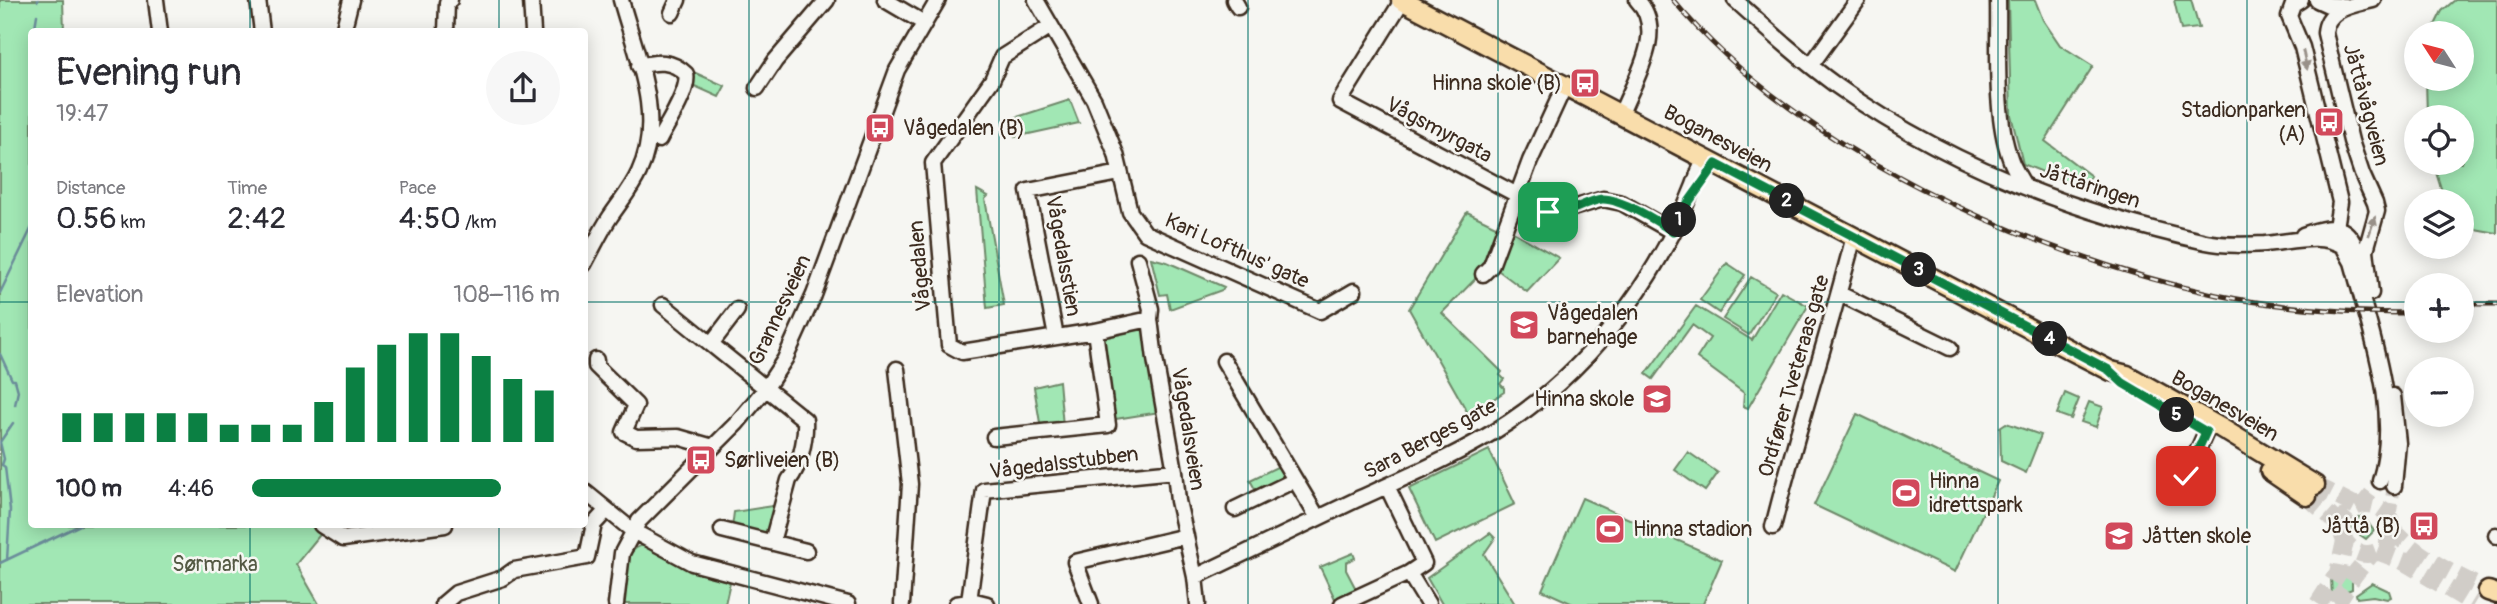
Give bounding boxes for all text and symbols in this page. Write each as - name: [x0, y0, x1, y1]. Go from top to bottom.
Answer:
- north arrow: [2404, 21, 2474, 91]
- map controls: [2404, 21, 2474, 427]
- street label: Jåttåvågveien: [2337, 41, 2395, 169]
- text: Evening run: [56, 49, 242, 97]
- one-way arrow: [2300, 49, 2311, 71]
- button: share: [486, 51, 560, 125]
- bus stop icon: Hinna skole (B): [1568, 66, 1602, 100]
- place label: Hinna skole (B): [1432, 70, 1562, 97]
- street label: Vågsmyrgata: [1381, 91, 1497, 169]
- place label: Stadionparken (A): [2181, 97, 2306, 148]
- text: 19:47: [56, 99, 109, 128]
- street label: Boganesveien: [1659, 99, 1777, 179]
- bus stop icon: Stadionparken (A): [2312, 105, 2346, 139]
- button: locate: [2404, 105, 2474, 175]
- bus stop icon: Vågedalen (B): [863, 111, 897, 145]
- place label: Vågedalen (B): [903, 115, 1025, 142]
- street label: Jåttåringen: [2036, 157, 2144, 215]
- text: Distance: [56, 176, 125, 200]
- text: Time: [227, 176, 267, 200]
- text: Pace: [399, 176, 436, 200]
- pin: [1518, 182, 1578, 242]
- pin: 2: [1770, 184, 1804, 218]
- text: 2: [1781, 188, 1792, 212]
- button: layers: [2404, 189, 2474, 259]
- street label: Vågedalsstien: [1039, 193, 1087, 319]
- icon: arrive: [1529, 193, 1567, 231]
- text: 0.56: [56, 200, 117, 237]
- text: 2:42: [227, 200, 286, 237]
- text: 4:50: [399, 200, 461, 237]
- pin: 1: [1662, 202, 1696, 238]
- street label: Kari Lofthus' gate: [1161, 207, 1314, 295]
- text: 1: [1675, 207, 1682, 231]
- text: km: [117, 210, 146, 234]
- text: /km: [461, 210, 497, 234]
- one-way arrow: [2367, 215, 2378, 236]
- street label: Vågedalen: [903, 219, 937, 313]
- street label: Grannesveien: [743, 250, 817, 370]
- pin: 3: [1902, 252, 1937, 288]
- text: 3: [1913, 257, 1924, 281]
- street label: Ordfører Tveteraas gate: [1752, 271, 1836, 480]
- button: +: [2404, 273, 2474, 343]
- text: Elevation: [56, 280, 144, 309]
- text: 108–116 m: [453, 280, 560, 309]
- place label: Vågedalen barnehage: [1547, 300, 1638, 351]
- school or university icon: Vågedalen barnehage: [1507, 308, 1541, 342]
- pin: 4: [2032, 322, 2068, 356]
- text: 4: [2044, 326, 2055, 350]
- button: −: [2404, 357, 2474, 427]
- street label: Boganesveien: [2166, 364, 2284, 448]
- street label: Vågedalsveien: [1165, 366, 1211, 492]
- school or university icon: Hinna skole: [1640, 382, 1674, 416]
- place label: Hinna skole: [1534, 386, 1635, 413]
- street label: Sara Berges gate: [1359, 392, 1502, 485]
- pin: 5: [2160, 398, 2194, 432]
- text: 5: [2171, 402, 2182, 426]
- street label: Vågedalsstubben: [988, 440, 1140, 486]
- bus stop icon: Sørliveien (B): [684, 443, 718, 477]
- pin: [2156, 446, 2216, 506]
- place label: Sørliveien (B): [724, 447, 840, 474]
- icon: check: [2167, 457, 2205, 495]
- place label: Hinna idrettspark: [1929, 468, 2023, 519]
- text: 100 m: [56, 474, 122, 503]
- text: 4:46: [168, 474, 214, 503]
- sports icon: Hinna idrettspark: [1889, 476, 1923, 510]
- bus stop icon: Jåttå (B): [2407, 509, 2441, 543]
- sports icon: Hinna stadion: [1593, 512, 1627, 546]
- place label: Jåttå (B): [2322, 513, 2401, 540]
- place label: Hinna stadion: [1633, 516, 1753, 543]
- school or university icon: Jåtten skole: [2102, 519, 2136, 553]
- place label: Jåtten skole: [2142, 523, 2252, 550]
- park label: Sørmarka: [172, 551, 258, 578]

